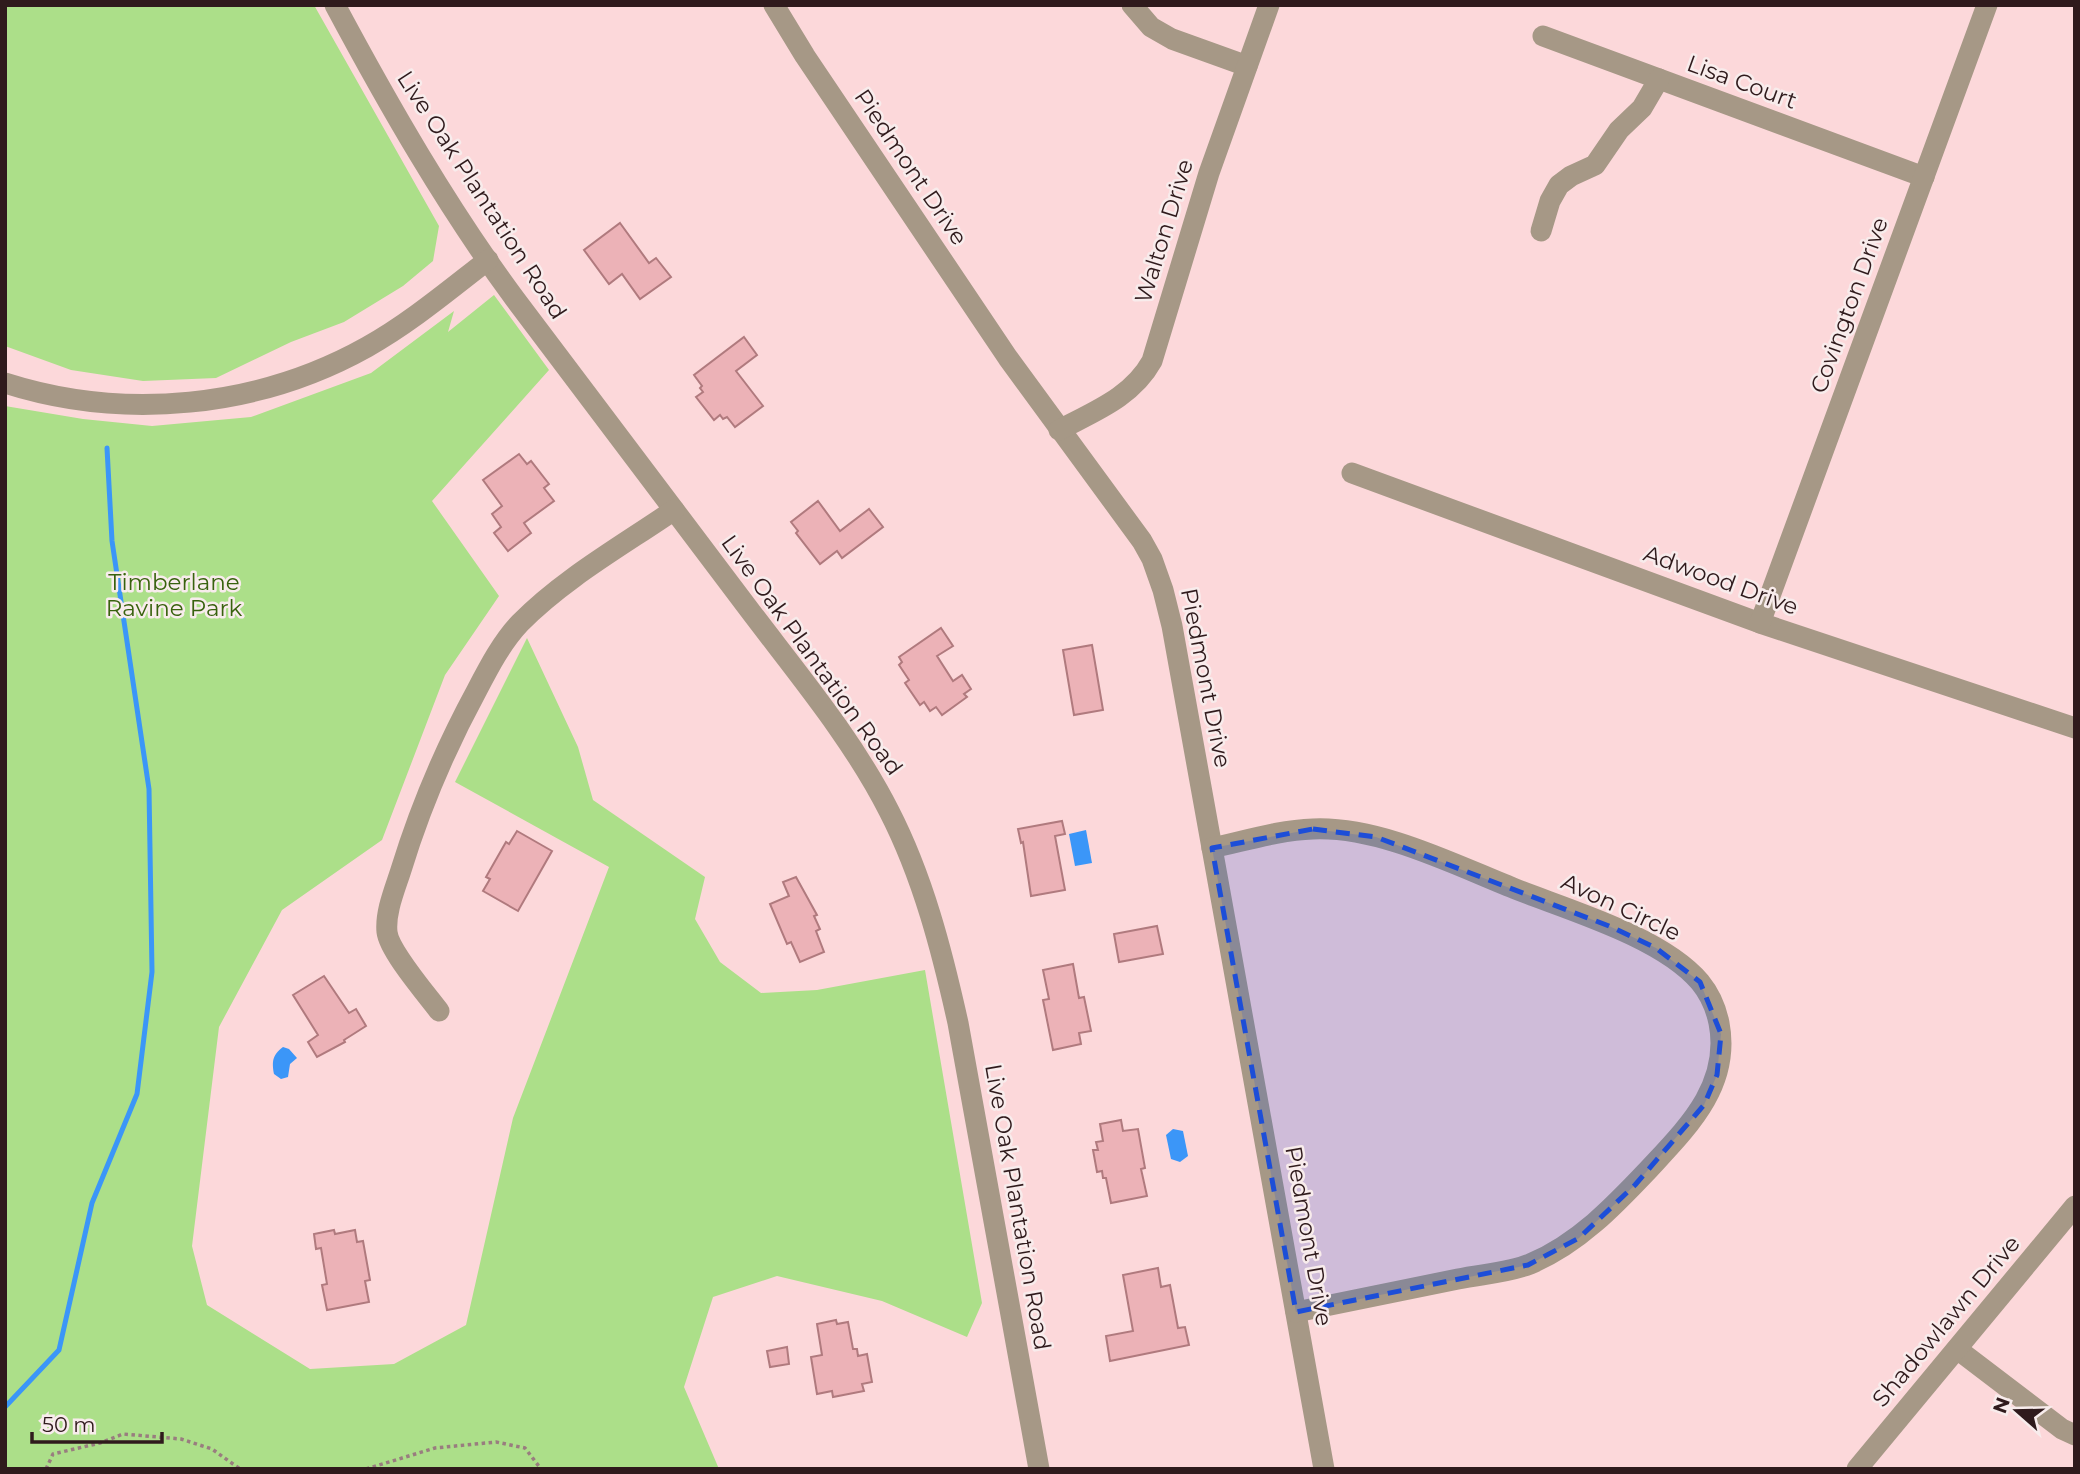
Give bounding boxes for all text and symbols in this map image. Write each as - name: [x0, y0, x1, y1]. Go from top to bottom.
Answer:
- street label: Lisa Court: [1683, 49, 1801, 115]
- street label: Live Oak Plantation Road: [391, 66, 573, 324]
- street label: Piedmont Drive: [848, 84, 974, 250]
- street label: Walton Drive: [1129, 156, 1199, 306]
- street label: Covington Drive: [1804, 213, 1894, 397]
- street label: Live Oak Plantation Road: [715, 529, 909, 781]
- street label: Adwood Drive: [1640, 539, 1802, 621]
- park label: Timberlane Ravine Park: [106, 568, 242, 622]
- street label: Piedmont Drive: [1175, 586, 1237, 770]
- street label: Avon Circle: [1557, 867, 1685, 947]
- street label: Live Oak Plantation Road: [979, 1062, 1057, 1352]
- street label: Piedmont Drive: [1279, 1144, 1339, 1328]
- street label: Shadowlawn Drive: [1866, 1230, 2026, 1412]
- north arrow: [1982, 1376, 2052, 1446]
- text: N: [1988, 1394, 2015, 1417]
- scale bar: [32, 1400, 161, 1444]
- text: 50 m: [42, 1412, 96, 1437]

